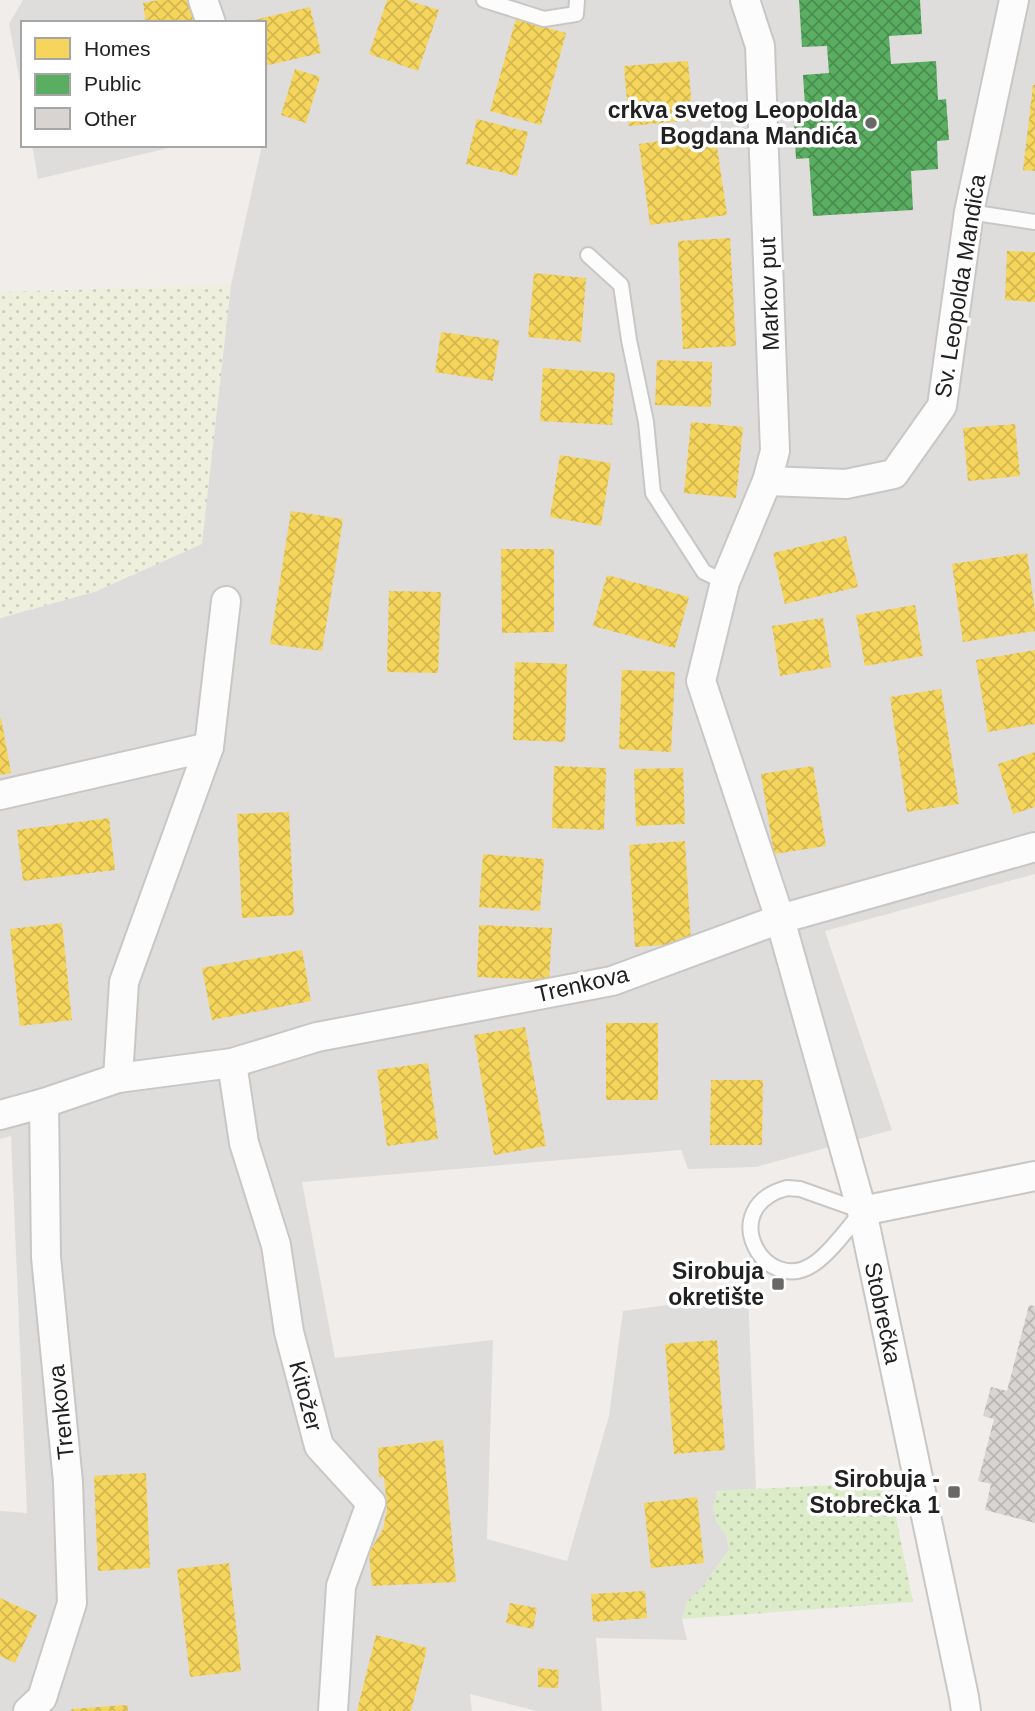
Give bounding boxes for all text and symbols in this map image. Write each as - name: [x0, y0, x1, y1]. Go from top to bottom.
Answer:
- legend: [21, 21, 266, 147]
- text: Homes: [84, 37, 151, 60]
- text: Public: [84, 72, 141, 95]
- place label: crkva svetog Leopolda Bogdana Mandića: [608, 97, 857, 149]
- text: Other: [84, 107, 137, 130]
- marker: crkva svetog Leopolda Bogdana Mandića: [863, 115, 879, 131]
- street label: Sv. Leopolda Mandića: [929, 172, 991, 400]
- street label: Markov put: [754, 236, 784, 351]
- street label: Trenkova: [533, 961, 631, 1007]
- place label: Sirobuja okretište: [668, 1258, 764, 1310]
- street label: Stobrečka: [860, 1260, 907, 1367]
- marker: Sirobuja okretište: [770, 1276, 786, 1292]
- street label: Kitožer: [284, 1358, 328, 1434]
- street label: Trenkova: [43, 1363, 79, 1461]
- place label: Sirobuja - Stobrečka 1: [810, 1466, 940, 1518]
- marker: Sirobuja - Stobrečka 1: [946, 1484, 962, 1500]

